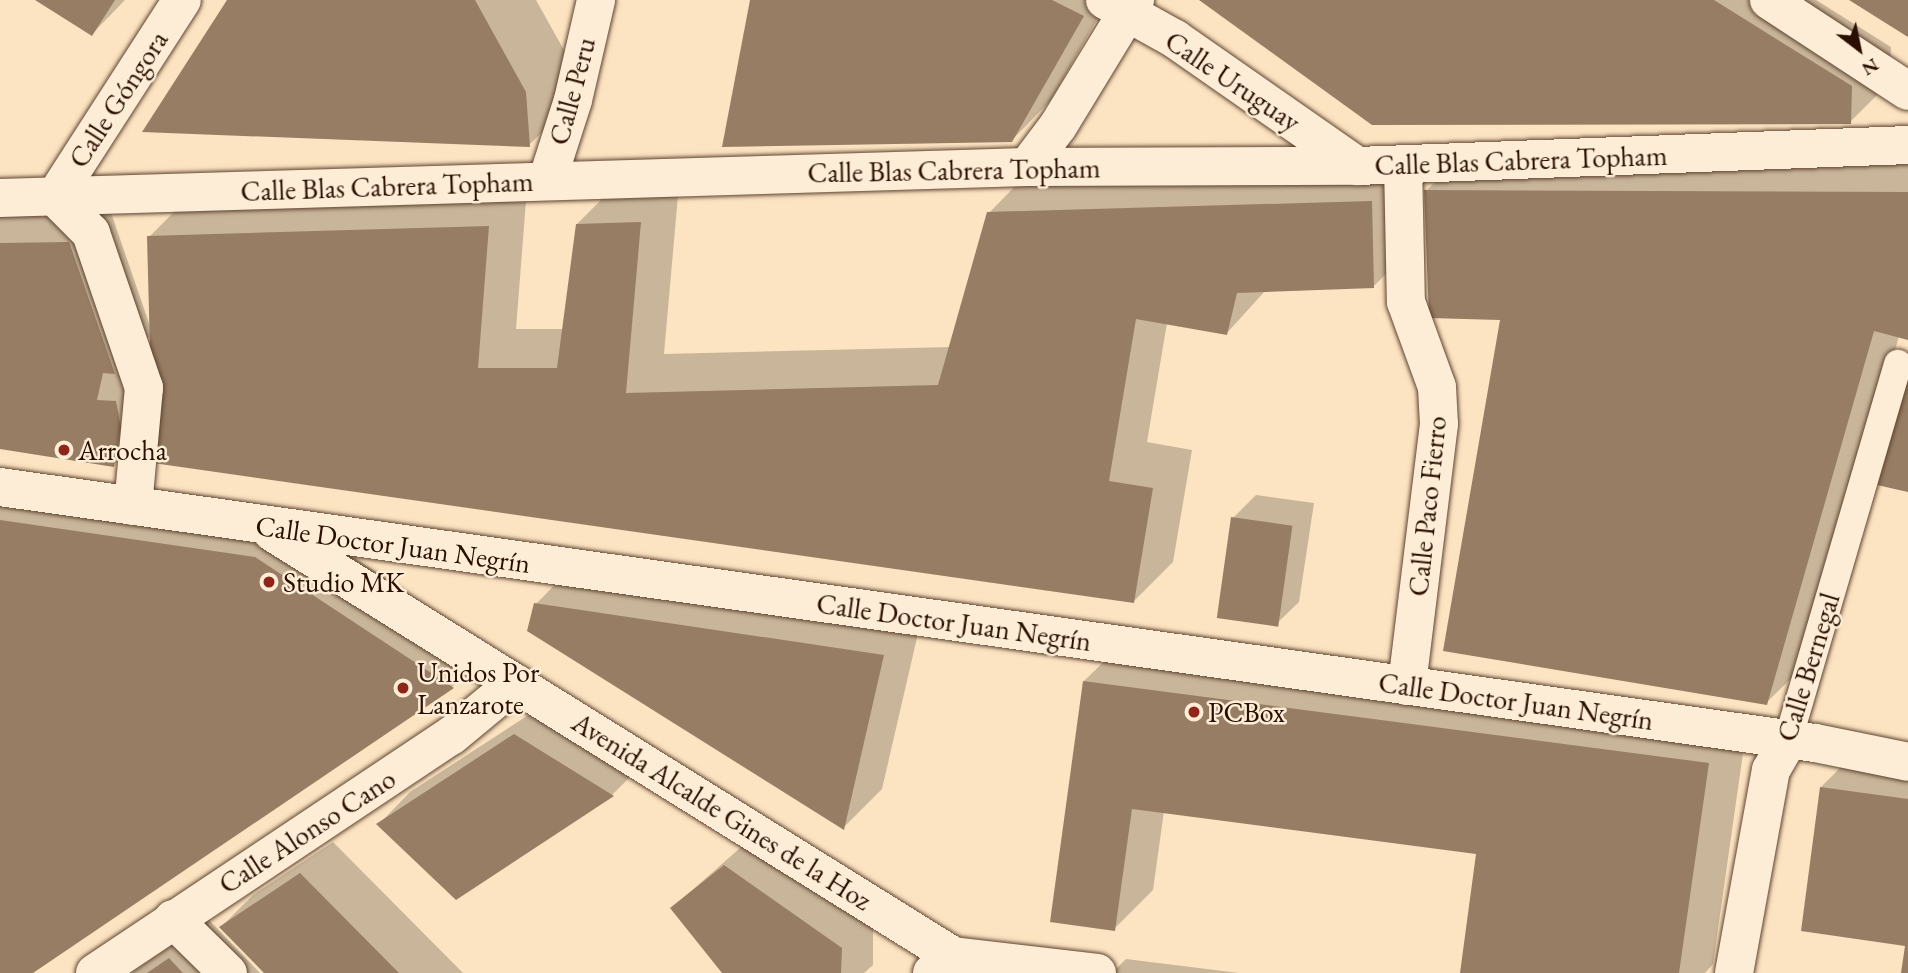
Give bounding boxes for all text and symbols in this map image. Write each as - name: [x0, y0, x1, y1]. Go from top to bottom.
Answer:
- north arrow: [1824, 14, 1894, 84]
- street label: Calle Uruguay: [1159, 23, 1307, 139]
- street label: Calle Góngora: [61, 24, 175, 174]
- street label: Calle Peru: [542, 33, 602, 149]
- text: N: [1857, 53, 1884, 82]
- street label: Calle Blas Cabrera Topham: [1374, 138, 1668, 182]
- street label: Calle Blas Cabrera Topham: [807, 151, 1101, 189]
- street label: Calle Blas Cabrera Topham: [240, 164, 534, 208]
- street label: Calle Paco Fierro: [1401, 414, 1453, 598]
- place label: Arrocha: [78, 433, 167, 467]
- marker: Arrocha: [56, 442, 72, 458]
- street label: Calle Doctor Juan Negrín: [253, 508, 533, 580]
- place label: Studio MK: [283, 565, 404, 599]
- marker: Studio MK: [261, 574, 277, 590]
- street label: Calle Doctor Juan Negrín: [814, 586, 1094, 658]
- street label: Calle Bernegal: [1769, 589, 1847, 745]
- place label: Unidos Por Lanzarote: [417, 655, 539, 721]
- street label: Calle Doctor Juan Negrín: [1376, 665, 1656, 737]
- marker: Unidos Por Lanzarote: [395, 680, 411, 696]
- place label: PCBox: [1208, 695, 1285, 729]
- marker: PCBox: [1186, 704, 1202, 720]
- street label: Avenida Alcalde Gines de la Hoz: [566, 705, 878, 917]
- street label: Calle Alonso Cano: [212, 761, 402, 901]

